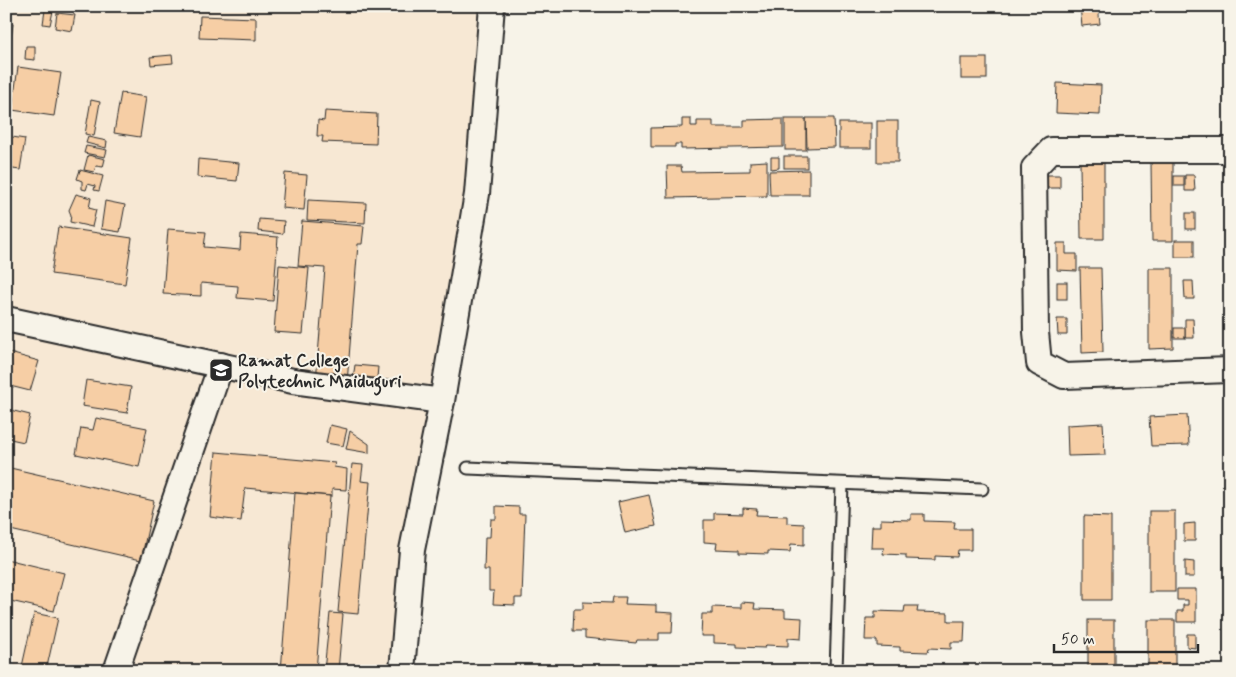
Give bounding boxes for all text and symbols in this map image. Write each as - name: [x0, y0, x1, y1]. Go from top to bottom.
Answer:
- place label: Ramat College Polytechnic Maiduguri: [238, 349, 401, 396]
- school or university icon: Ramat College Polytechnic Maiduguri: [208, 357, 234, 383]
- scale bar: [1054, 622, 1197, 654]
- text: 50 m: [1061, 630, 1095, 650]

